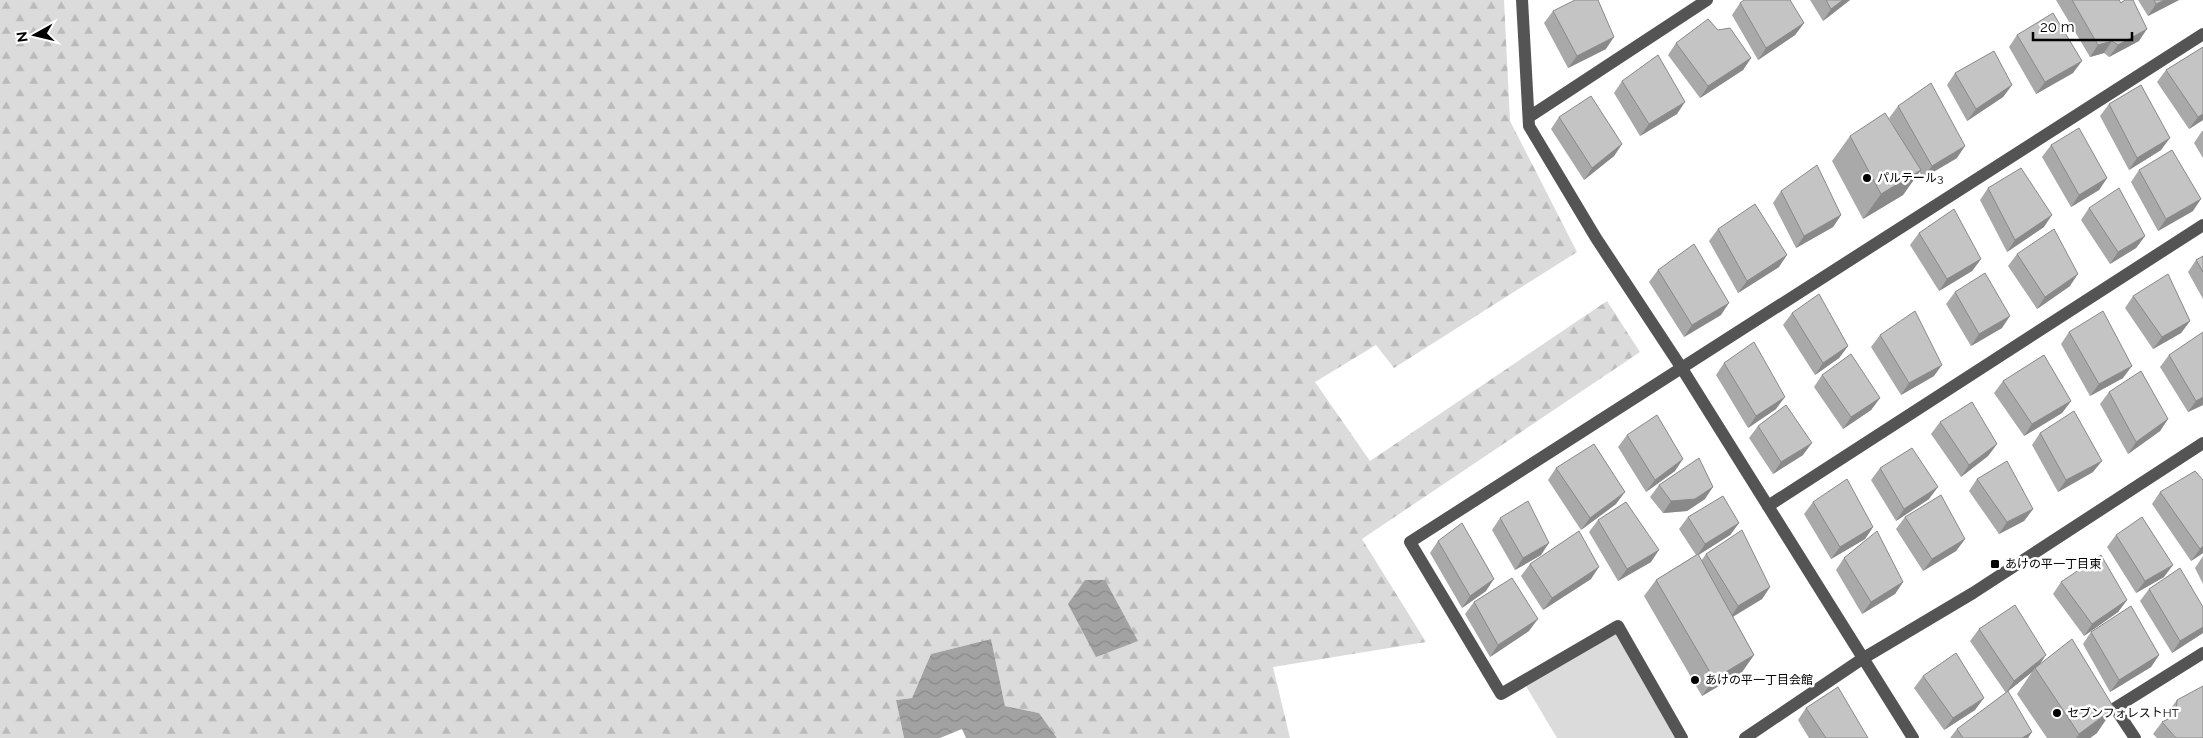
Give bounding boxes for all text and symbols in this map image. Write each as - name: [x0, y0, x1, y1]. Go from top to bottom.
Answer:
- north arrow: [10, 10, 60, 60]
- scale bar: [2033, 10, 2132, 42]
- text: 20 m: [2040, 18, 2075, 36]
- text: N: [13, 30, 31, 43]
- place label: パルテール3: [1877, 171, 1943, 185]
- marker: パルテール3: [1861, 172, 1873, 184]
- place label: あけの平一丁目東: [2005, 557, 2101, 571]
- marker: あけの平一丁目東: [1989, 558, 2001, 570]
- place label: あけの平一丁目会館: [1705, 673, 1813, 687]
- marker: あけの平一丁目会館: [1689, 674, 1701, 686]
- place label: セブンフォレストHT: [2067, 706, 2179, 720]
- marker: セブンフォレストHT: [2051, 707, 2063, 719]

